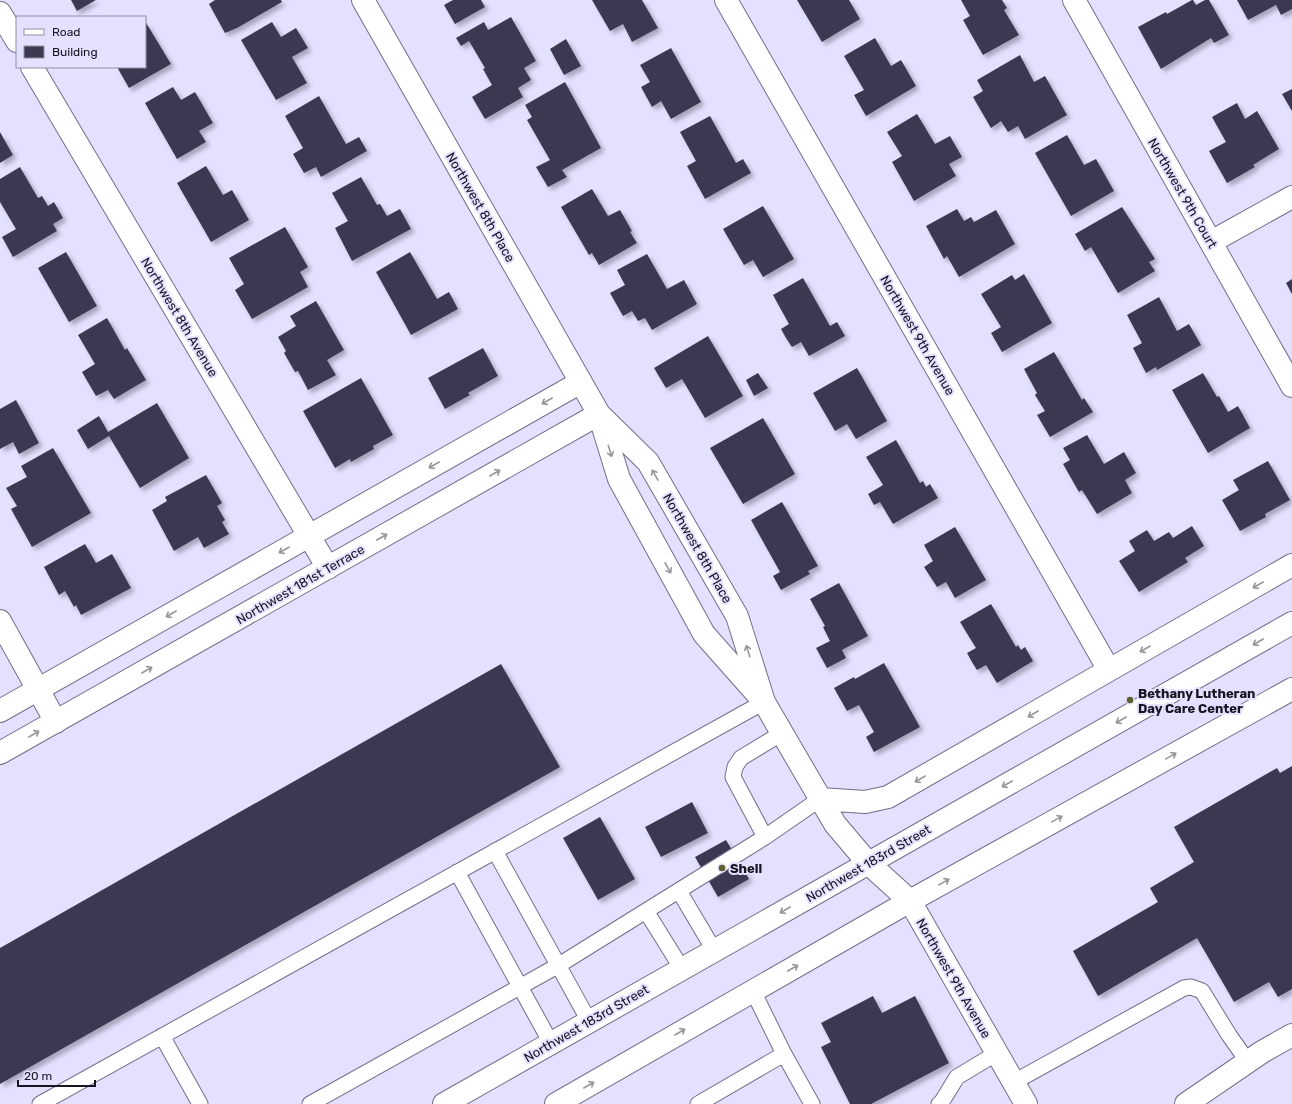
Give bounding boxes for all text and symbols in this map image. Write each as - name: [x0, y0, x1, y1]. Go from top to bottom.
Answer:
- legend: [16, 16, 146, 68]
- text: Road: [52, 25, 80, 39]
- text: Building: [52, 45, 98, 59]
- street label: Northwest 9th Court: [1145, 136, 1220, 251]
- street label: Northwest 8th Place: [443, 150, 518, 265]
- street label: Northwest 8th Avenue: [138, 255, 221, 380]
- street label: Northwest 9th Avenue: [877, 273, 958, 398]
- one-way arrow: [541, 397, 553, 405]
- one-way arrow: [607, 445, 614, 458]
- one-way arrow: [428, 461, 440, 469]
- one-way arrow: [489, 469, 501, 476]
- one-way arrow: [651, 469, 659, 481]
- street label: Northwest 8th Place: [660, 491, 735, 606]
- one-way arrow: [376, 533, 388, 540]
- street label: Northwest 181st Terrace: [233, 542, 367, 627]
- one-way arrow: [278, 546, 290, 554]
- one-way arrow: [664, 561, 672, 573]
- one-way arrow: [1252, 581, 1264, 589]
- one-way arrow: [165, 610, 177, 618]
- one-way arrow: [1252, 639, 1264, 647]
- one-way arrow: [744, 645, 751, 658]
- one-way arrow: [1139, 646, 1151, 654]
- one-way arrow: [141, 666, 153, 674]
- place label: Bethany Lutheran Day Care Center: [1138, 686, 1255, 716]
- marker: Bethany Lutheran Day Care Center: [1125, 695, 1135, 705]
- one-way arrow: [1027, 710, 1039, 718]
- one-way arrow: [1115, 717, 1127, 724]
- one-way arrow: [28, 730, 40, 738]
- one-way arrow: [1165, 752, 1177, 759]
- one-way arrow: [914, 775, 926, 783]
- one-way arrow: [1001, 781, 1013, 788]
- one-way arrow: [1051, 815, 1063, 823]
- street label: Northwest 183rd Street: [803, 822, 933, 905]
- place label: Shell: [730, 861, 762, 876]
- marker: Shell: [717, 863, 727, 873]
- one-way arrow: [938, 878, 950, 886]
- one-way arrow: [779, 907, 791, 915]
- street label: Northwest 9th Avenue: [913, 916, 994, 1041]
- one-way arrow: [787, 964, 799, 972]
- street label: Northwest 183rd Street: [521, 982, 651, 1065]
- one-way arrow: [674, 1028, 686, 1036]
- scale bar: [18, 1062, 95, 1088]
- text: 20 m: [24, 1069, 52, 1083]
- one-way arrow: [583, 1080, 595, 1088]

